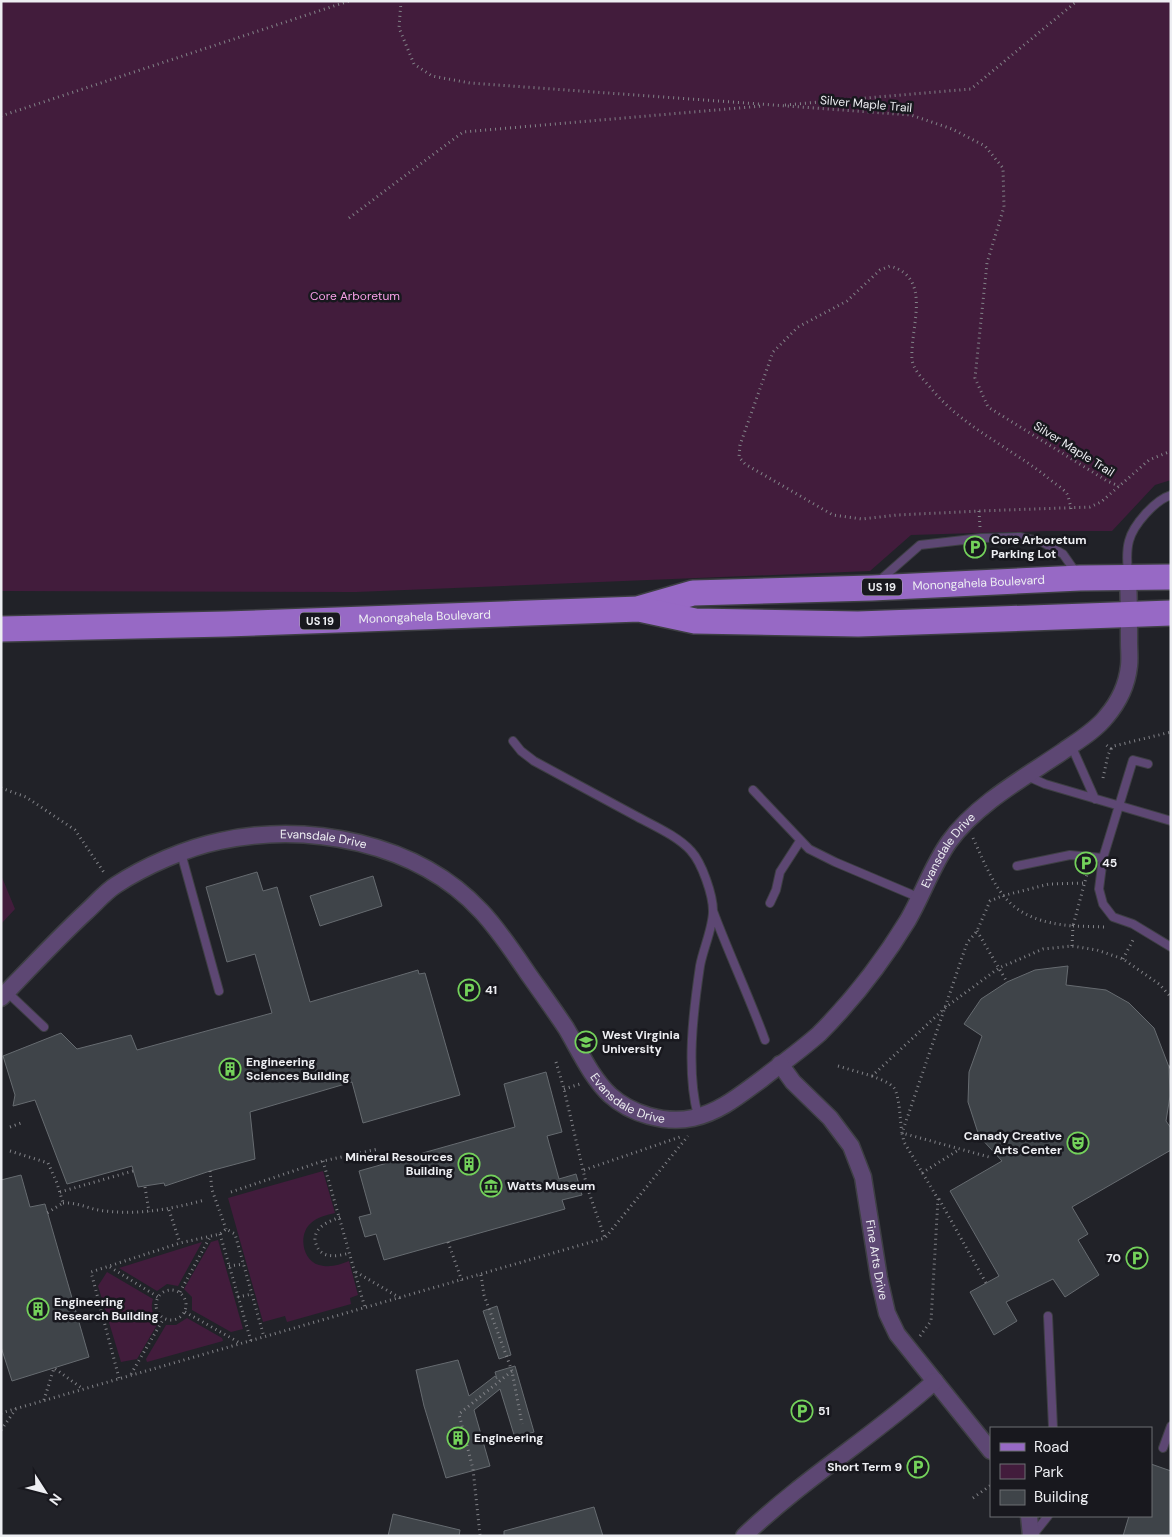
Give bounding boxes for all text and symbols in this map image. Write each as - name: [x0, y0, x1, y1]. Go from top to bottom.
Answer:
- street label: Silver Maple Trail: [819, 92, 913, 116]
- park label: Core Arboretum: [310, 288, 400, 304]
- street label: Silver Maple Trail: [1031, 418, 1117, 480]
- place label: Core Arboretum Parking Lot: [991, 532, 1086, 562]
- parking icon: Core Arboretum Parking Lot: [963, 535, 987, 559]
- street label: Monongahela Boulevard: [912, 572, 1045, 594]
- road number: US 19: [862, 578, 902, 596]
- street label: Monongahela Boulevard: [358, 606, 491, 627]
- road number: US 19: [300, 612, 340, 630]
- street label: Evansdale Drive: [917, 809, 979, 890]
- street label: Evansdale Drive: [280, 826, 369, 853]
- parking icon: 45: [1074, 851, 1098, 875]
- place label: 45: [1102, 855, 1117, 871]
- parking icon: 41: [457, 978, 481, 1002]
- place label: 41: [485, 982, 497, 998]
- place label: West Virginia University: [602, 1027, 680, 1057]
- school or university icon: West Virginia University: [574, 1030, 598, 1054]
- place label: Engineering Sciences Building: [246, 1054, 349, 1084]
- building icon: Engineering Sciences Building: [218, 1057, 242, 1081]
- street label: Evansdale Drive: [587, 1070, 666, 1127]
- place label: Canady Creative Arts Center: [964, 1128, 1062, 1158]
- theatre icon: Canady Creative Arts Center: [1066, 1131, 1090, 1155]
- place label: Mineral Resources Building: [345, 1149, 453, 1179]
- building icon: Mineral Resources Building: [457, 1152, 481, 1176]
- museum icon: Watts Museum: [479, 1174, 503, 1198]
- place label: Watts Museum: [507, 1178, 595, 1194]
- street label: Fine Arts Drive: [862, 1219, 892, 1302]
- parking icon: 70: [1125, 1246, 1149, 1270]
- place label: 70: [1106, 1250, 1121, 1266]
- place label: Engineering Research Building: [54, 1294, 159, 1324]
- building icon: Engineering Research Building: [26, 1297, 50, 1321]
- parking icon: 51: [790, 1399, 814, 1423]
- place label: 51: [818, 1403, 830, 1419]
- building icon: Engineering: [446, 1426, 470, 1450]
- legend: [990, 1427, 1152, 1517]
- place label: Engineering: [474, 1430, 543, 1446]
- text: Road: [1034, 1437, 1069, 1457]
- parking icon: Short Term 9: [906, 1455, 930, 1479]
- place label: Short Term 9: [827, 1459, 902, 1475]
- text: Park: [1034, 1462, 1064, 1482]
- north arrow: [20, 1467, 70, 1517]
- text: Building: [1034, 1487, 1089, 1507]
- text: N: [45, 1490, 66, 1509]

